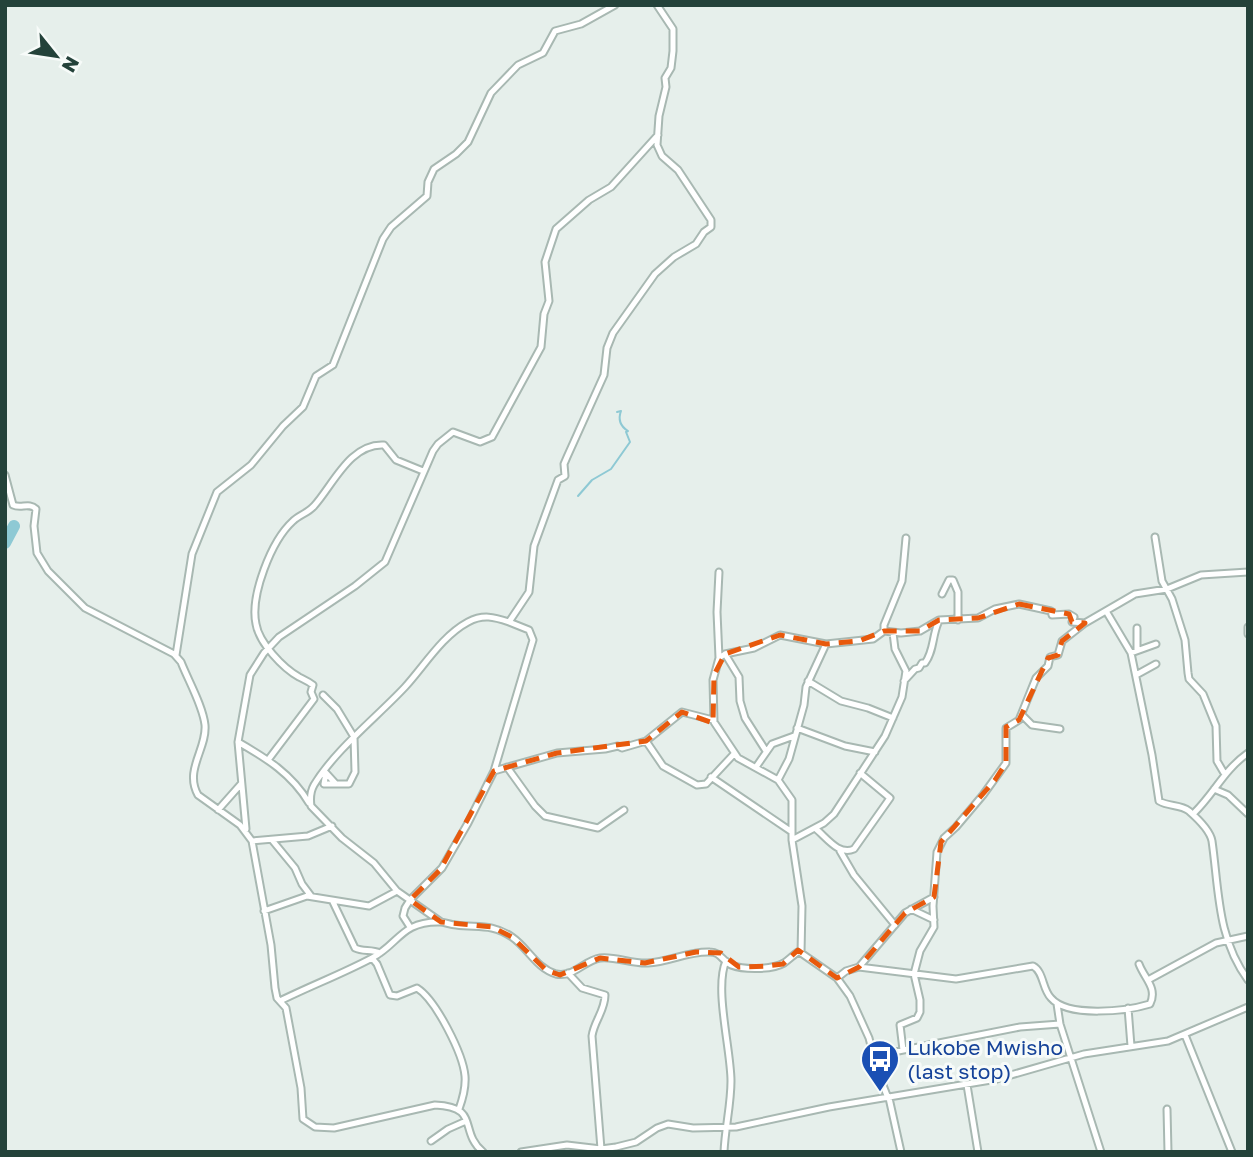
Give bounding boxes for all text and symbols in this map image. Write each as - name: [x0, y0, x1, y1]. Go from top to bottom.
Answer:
- north arrow: [21, 21, 91, 91]
- text: N: [58, 53, 85, 77]
- place label: Lukobe Mwisho (last stop): [907, 1034, 1063, 1084]
- bus stop icon: Lukobe Mwisho (last stop): [859, 1038, 901, 1093]

